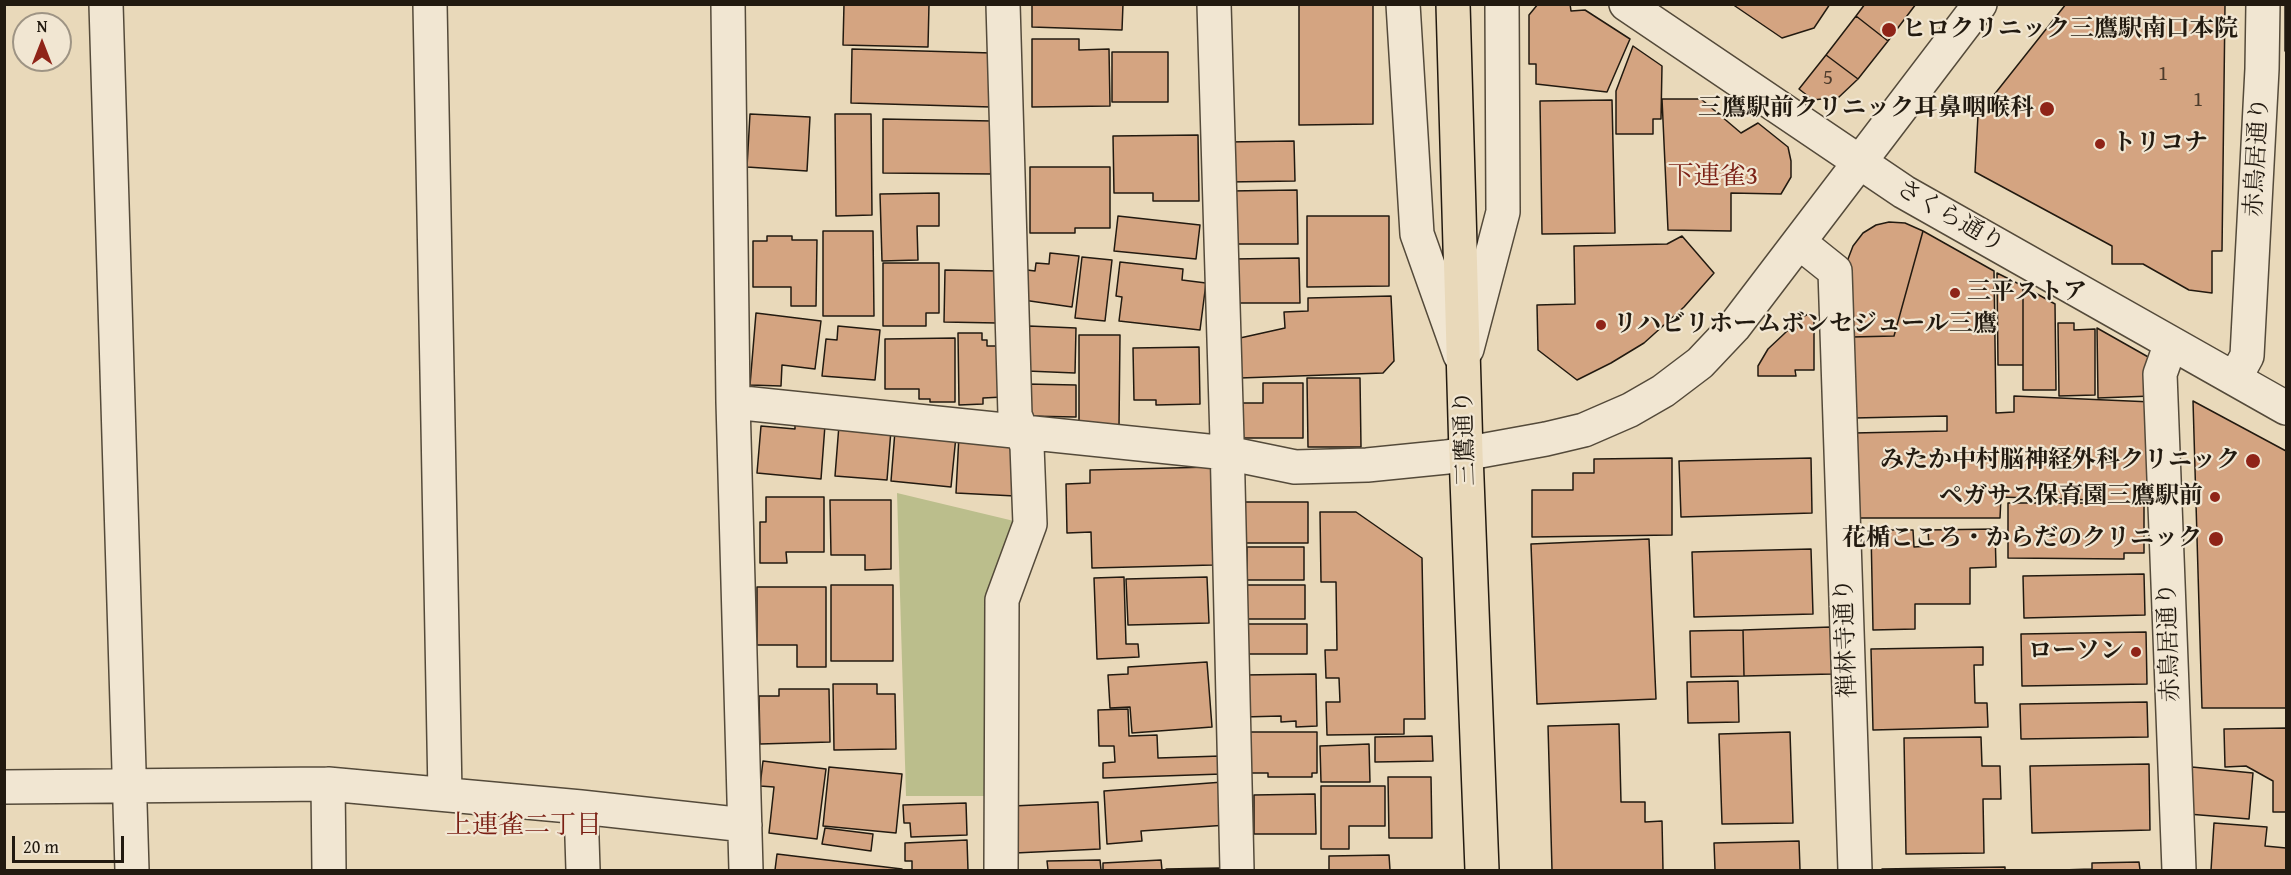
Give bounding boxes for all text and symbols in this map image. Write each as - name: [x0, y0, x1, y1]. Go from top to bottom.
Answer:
- north arrow: [12, 12, 72, 72]
- text: N: [37, 14, 47, 38]
- place label: ヒロクリニック三鷹駅南口本院: [1902, 16, 2238, 44]
- marker: ヒロクリニック三鷹駅南口本院: [1880, 21, 1898, 39]
- house number: 1: [2158, 62, 2168, 88]
- house number: 5: [1823, 66, 1833, 92]
- house number: 1: [2193, 88, 2203, 114]
- place label: 三鷹駅前クリニック耳鼻咽喉科: [1698, 95, 2034, 123]
- street label: 赤鳥居通り: [2240, 96, 2276, 218]
- marker: 三鷹駅前クリニック耳鼻咽喉科: [2038, 100, 2056, 118]
- place label: トリコナ: [2112, 130, 2208, 158]
- marker: トリコナ: [2093, 137, 2107, 151]
- district label: 下連雀3: [1668, 161, 1758, 193]
- street label: さくら通り: [1891, 175, 2009, 259]
- place label: 三平ストア: [1967, 279, 2087, 307]
- marker: 三平ストア: [1948, 286, 1962, 300]
- place label: リハビリホームボンセジュール三鷹: [1613, 311, 1997, 339]
- marker: リハビリホームボンセジュール三鷹: [1594, 318, 1608, 332]
- street label: 三鷹通り: [1450, 390, 1482, 486]
- place label: みたか中村脳神経外科クリニック: [1880, 447, 2240, 475]
- marker: みたか中村脳神経外科クリニック: [2244, 452, 2262, 470]
- place label: ペガサス保育園三鷹駅前: [1939, 483, 2203, 511]
- marker: ペガサス保育園三鷹駅前: [2208, 490, 2222, 504]
- place label: 花楯こころ・からだのクリニック: [1842, 525, 2202, 553]
- marker: 花楯こころ・からだのクリニック: [2207, 530, 2225, 548]
- street label: 禅林寺通り: [1831, 578, 1863, 698]
- street label: 赤鳥居通り: [2154, 582, 2186, 702]
- place label: ローソン: [2028, 638, 2124, 666]
- marker: ローソン: [2129, 645, 2143, 659]
- district label: 上連雀二丁目: [446, 810, 602, 842]
- scale bar: [15, 824, 128, 862]
- text: 20 m: [23, 833, 59, 860]

